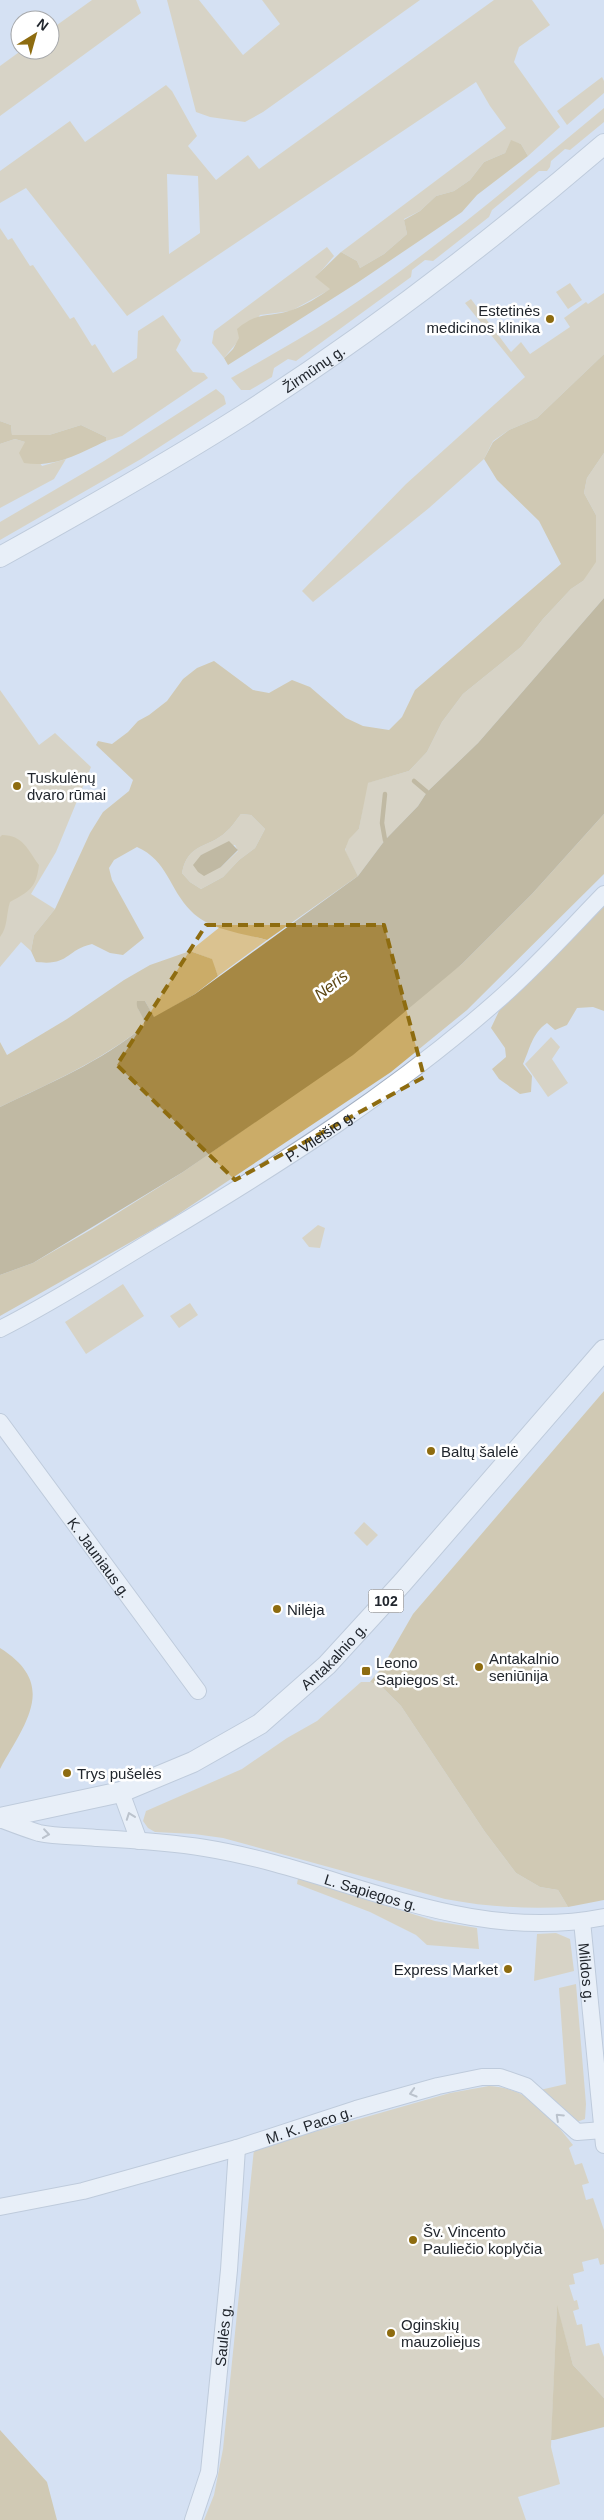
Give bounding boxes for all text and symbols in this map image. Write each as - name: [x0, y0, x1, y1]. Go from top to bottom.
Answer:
- north arrow: [10, 10, 60, 60]
- text: N: [34, 15, 52, 34]
- place label: Estetinės medicinos klinika: [427, 302, 541, 336]
- marker: Estetinės medicinos klinika: [544, 313, 556, 325]
- street label: Žirmūnų g.: [279, 341, 348, 396]
- place label: Tuskulėnų dvaro rūmai: [27, 769, 106, 803]
- marker: Tuskulėnų dvaro rūmai: [11, 780, 23, 792]
- water label: Neris: [311, 967, 351, 1003]
- street label: P. Vileišio g.: [282, 1106, 358, 1165]
- place label: Baltų šalelė: [441, 1443, 519, 1460]
- marker: Baltų šalelė: [425, 1445, 437, 1457]
- street label: K. Jauniaus g.: [65, 1514, 135, 1601]
- road number: 102: [368, 1590, 404, 1612]
- place label: Nilėja: [287, 1601, 325, 1618]
- marker: Nilėja: [271, 1603, 283, 1615]
- street label: Antakalnio g.: [297, 1619, 370, 1693]
- place label: Antakalnio seniūnija: [489, 1650, 559, 1684]
- place label: Leono Sapiegos st.: [376, 1654, 459, 1688]
- marker: Antakalnio seniūnija: [473, 1661, 485, 1673]
- marker: Leono Sapiegos st.: [360, 1665, 372, 1677]
- place label: Trys pušelės: [77, 1765, 161, 1782]
- marker: Trys pušelės: [61, 1767, 73, 1779]
- one-way arrow: [126, 1812, 136, 1821]
- one-way arrow: [42, 1828, 51, 1838]
- street label: L. Sapiegos g.: [323, 1870, 419, 1913]
- street label: Mildos g.: [576, 1942, 598, 2003]
- place label: Express Market: [394, 1961, 499, 1978]
- marker: Express Market: [502, 1963, 514, 1975]
- one-way arrow: [409, 2088, 417, 2098]
- street label: M. K. Paco g.: [263, 2102, 354, 2147]
- one-way arrow: [556, 2114, 565, 2123]
- place label: Šv. Vincento Pauliečio koplyčia: [423, 2223, 543, 2257]
- marker: Šv. Vincento Pauliečio koplyčia: [407, 2234, 419, 2246]
- street label: Saulės g.: [211, 2303, 234, 2367]
- place label: Oginskių mauzoliejus: [401, 2316, 480, 2350]
- marker: Oginskių mauzoliejus: [385, 2327, 397, 2339]

